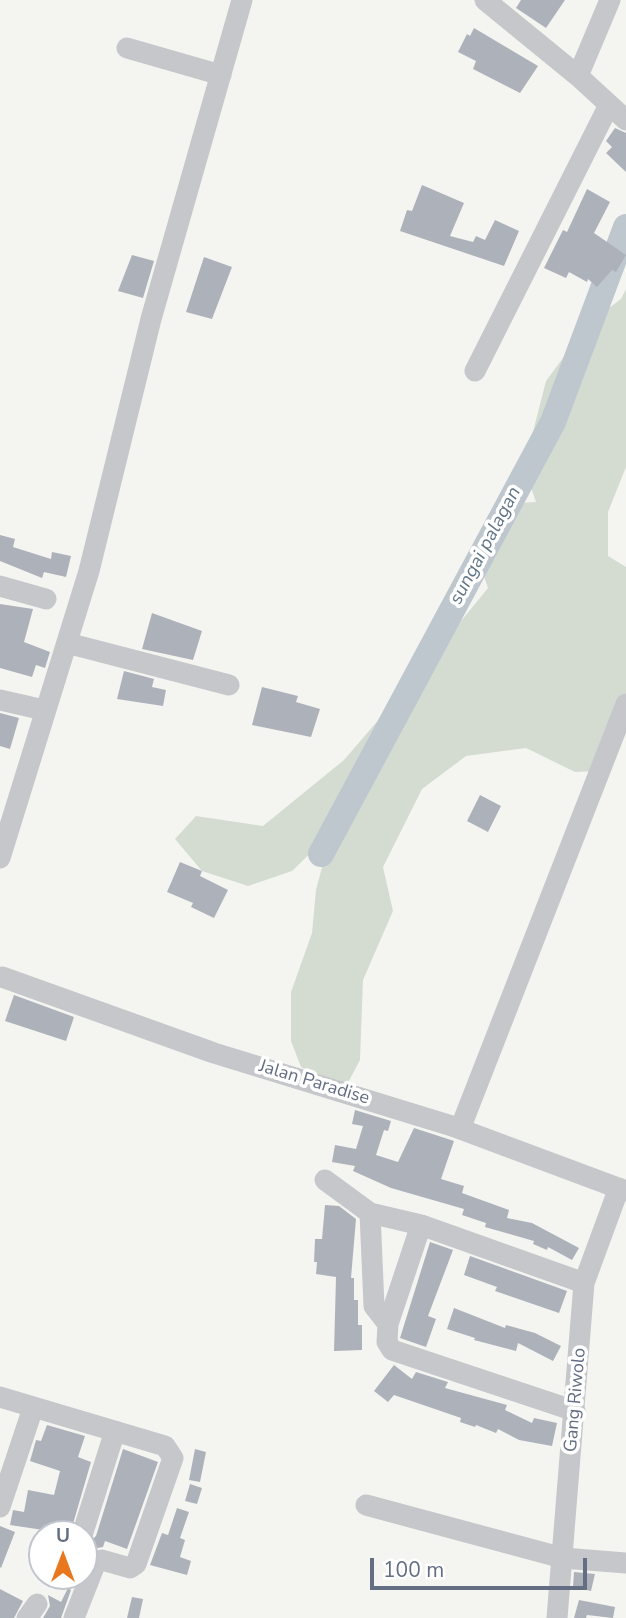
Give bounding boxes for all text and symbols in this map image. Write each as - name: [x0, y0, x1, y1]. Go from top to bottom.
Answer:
- water label: sungai palagan: [445, 483, 527, 609]
- street label: Jalan Paradise: [256, 1056, 372, 1110]
- street label: Gang Riwolo: [561, 1347, 591, 1453]
- north arrow: [28, 1520, 98, 1590]
- text: U: [56, 1523, 70, 1549]
- scale bar: [374, 1544, 591, 1588]
- text: 100 m: [383, 1556, 444, 1584]

